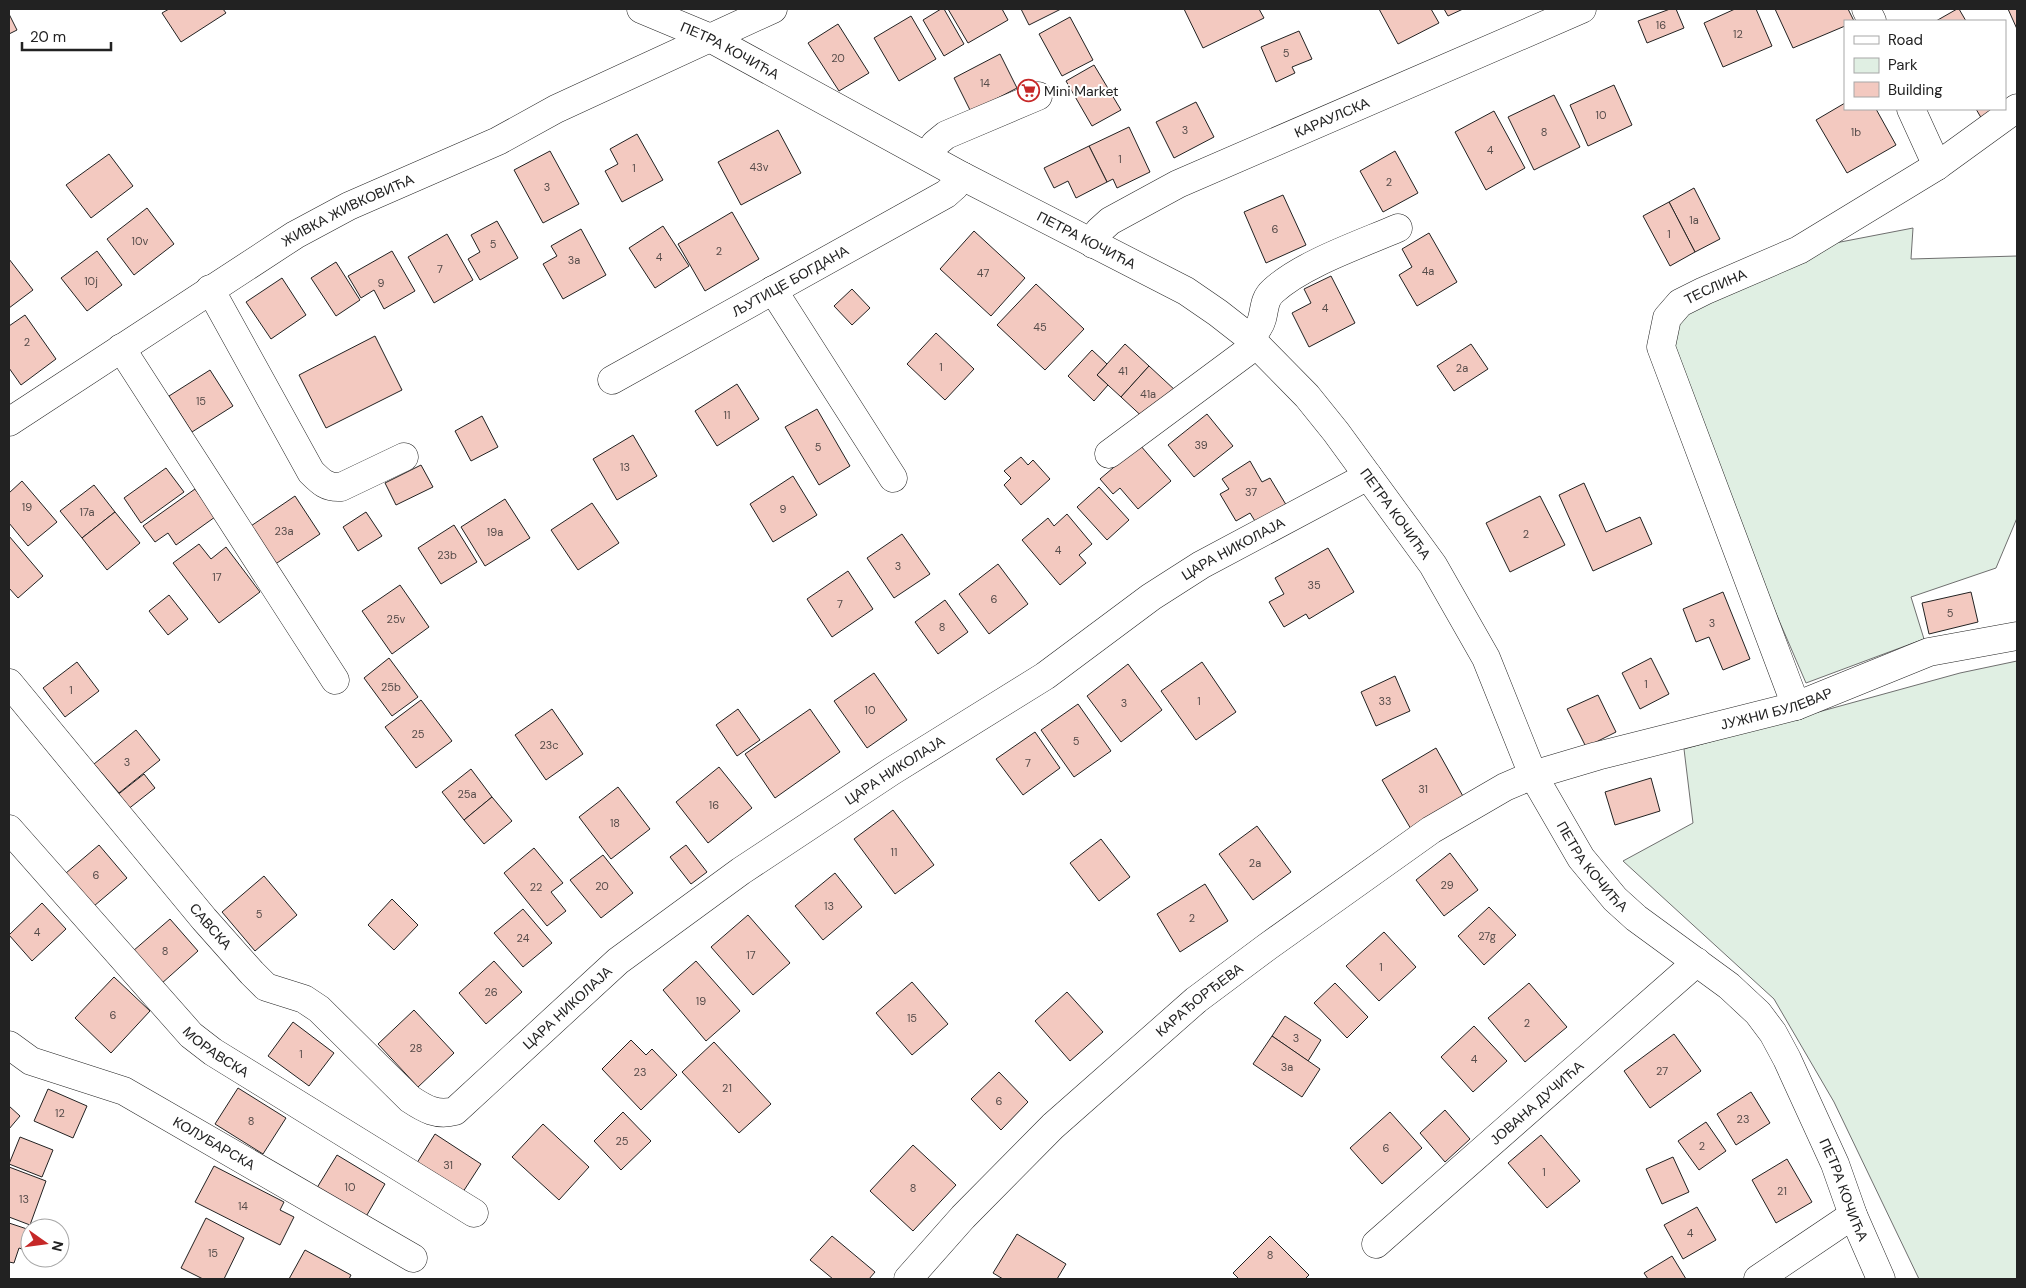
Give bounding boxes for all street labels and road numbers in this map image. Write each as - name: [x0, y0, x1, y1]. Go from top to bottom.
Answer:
- street label: ПЕТРА КОЧИЋА: [678, 18, 783, 84]
- street label: КАРАУЛСКА: [1291, 93, 1372, 142]
- street label: ЖИВКА ЖИВКОВИЋА: [278, 170, 417, 250]
- street label: ПЕТРА КОЧИЋА: [1034, 207, 1139, 273]
- street label: ЉУТИЦЕ БОГДАНА: [729, 241, 852, 320]
- street label: ТЕСЛИНА: [1681, 265, 1750, 308]
- street label: ПЕТРА КОЧИЋА: [1356, 464, 1435, 563]
- street label: ЦАРА НИКОЛАЈА: [1178, 513, 1288, 584]
- street label: ЈУЖНИ БУЛЕВАР: [1719, 683, 1835, 734]
- street label: ЦАРА НИКОЛАЈА: [841, 731, 948, 809]
- street label: ПЕТРА КОЧИЋА: [1553, 818, 1632, 916]
- street label: САВСКА: [186, 899, 236, 954]
- street label: КАРАЂОРЂЕВА: [1152, 959, 1247, 1041]
- street label: ЦАРА НИКОЛАЈА: [519, 962, 616, 1053]
- street label: МОРАВСКА: [179, 1023, 253, 1081]
- street label: ЈОВАНА ДУЧИЋА: [1486, 1056, 1588, 1149]
- street label: КОЛУБАРСКА: [170, 1112, 259, 1174]
- street label: ПЕТРА КОЧИЋА: [1815, 1135, 1872, 1244]

